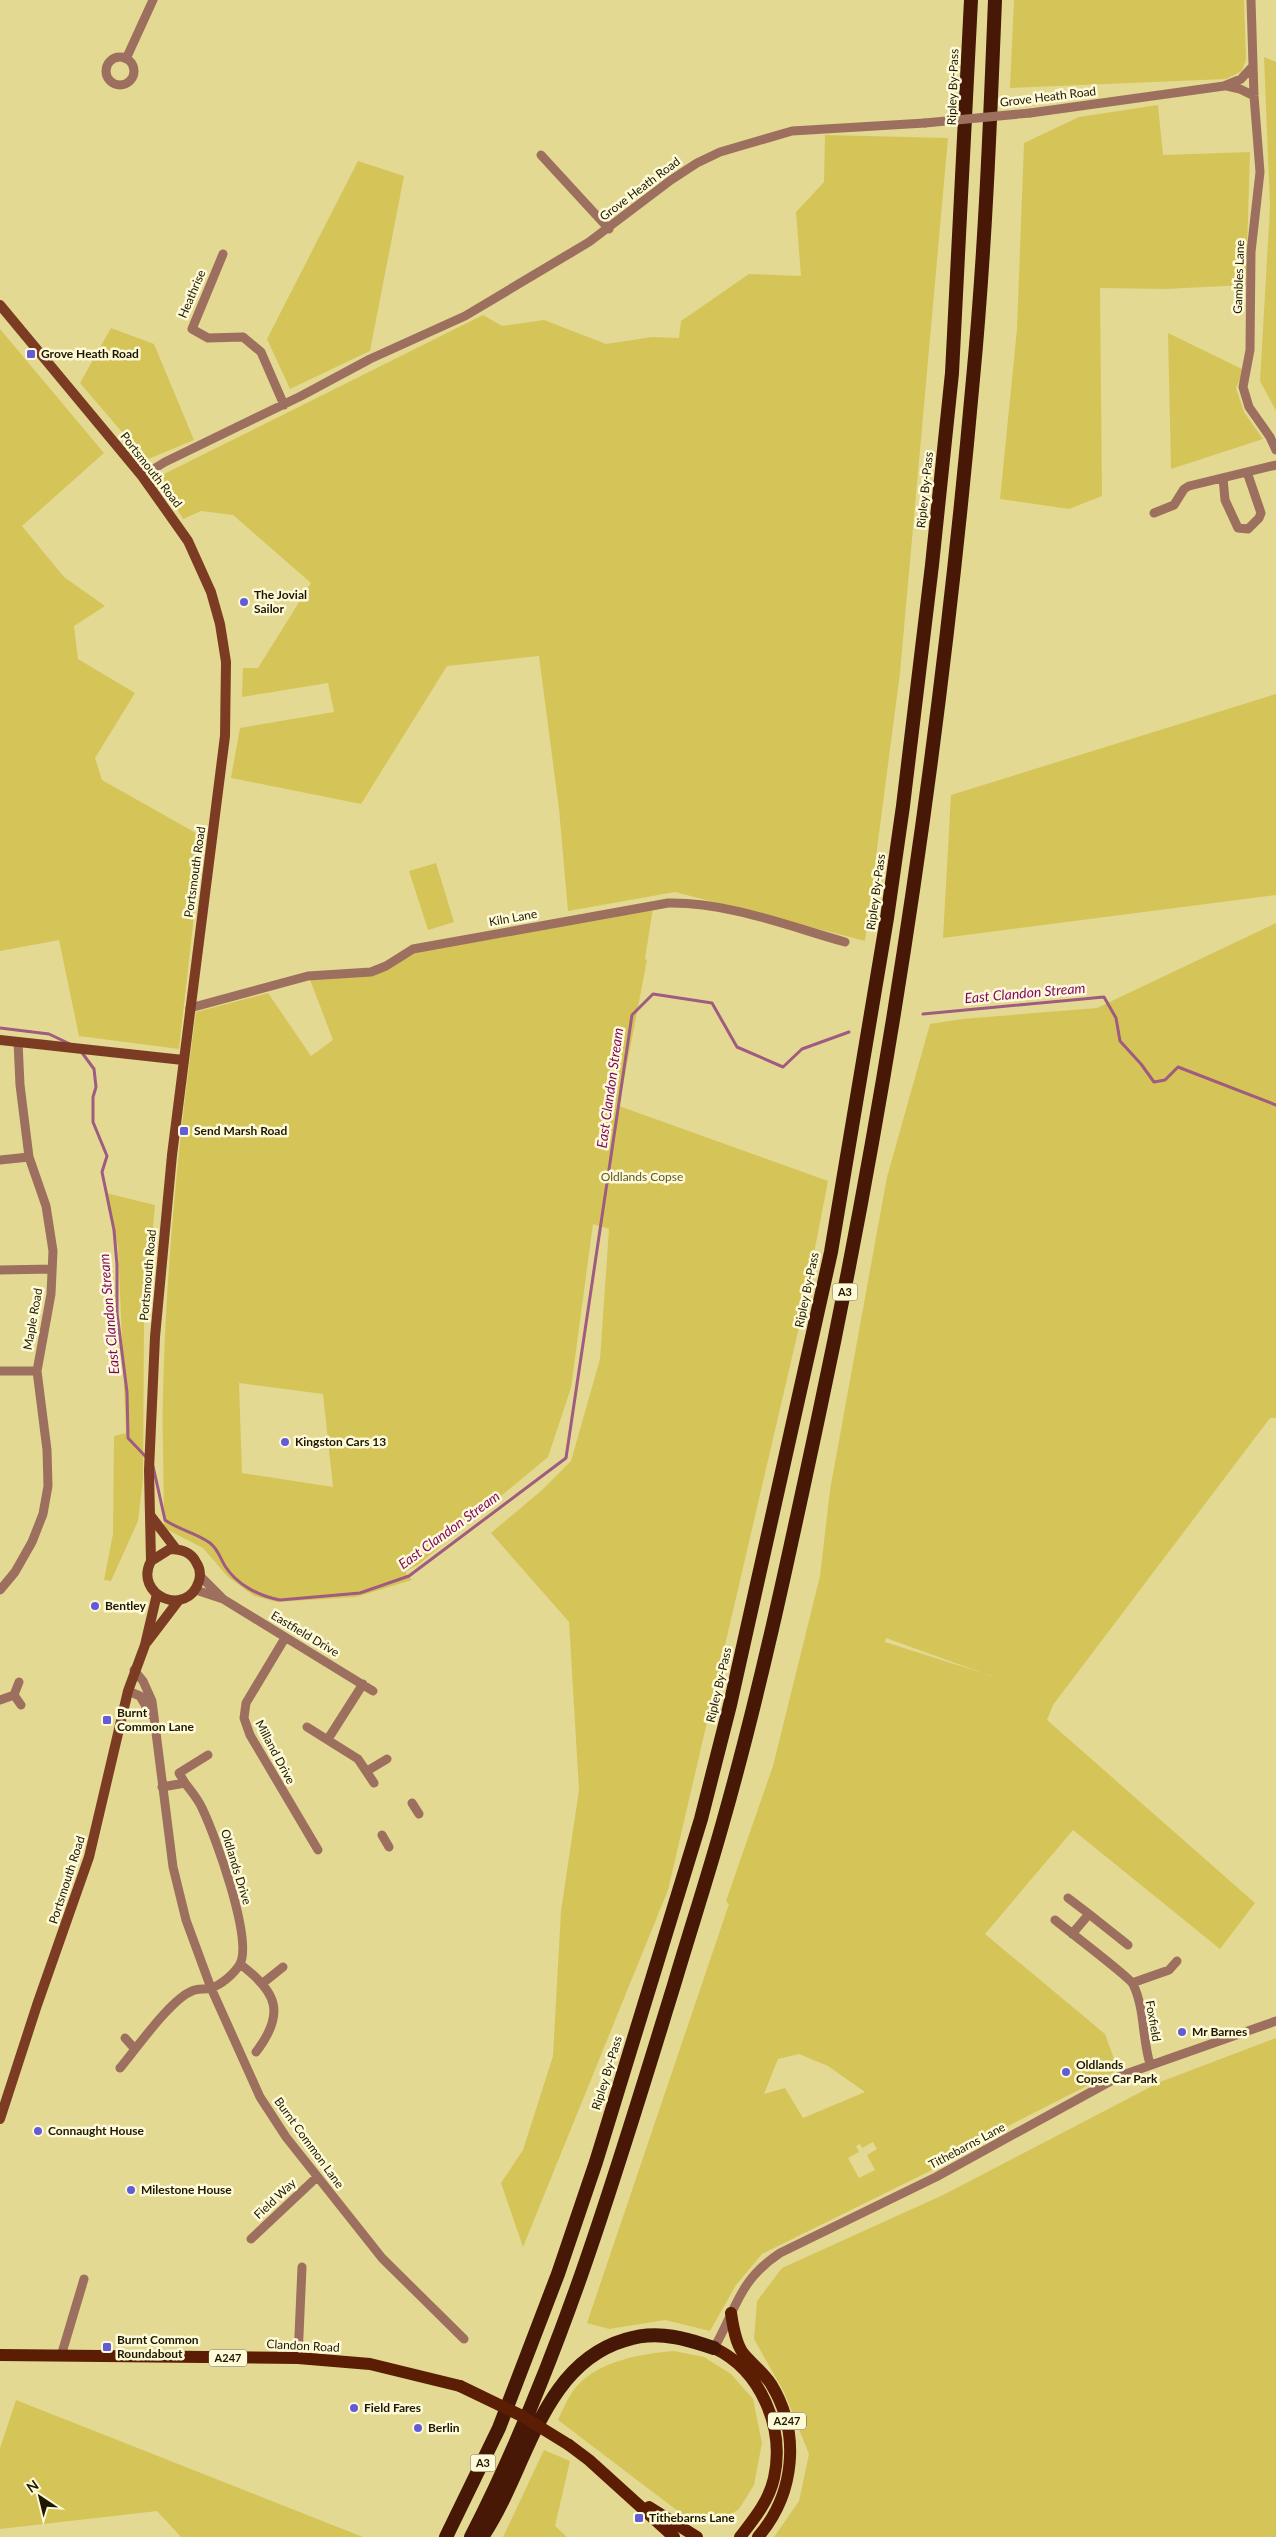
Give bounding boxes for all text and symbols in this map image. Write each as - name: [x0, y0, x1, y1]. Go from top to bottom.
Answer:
- street label: Ripley By-Pass: [944, 48, 961, 126]
- street label: Grove Heath Road: [999, 83, 1097, 110]
- street label: Grove Heath Road: [597, 153, 683, 224]
- street label: Gambles Lane: [1230, 240, 1247, 314]
- street label: Heathrise: [175, 267, 208, 320]
- place label: Grove Heath Road: [41, 346, 139, 361]
- marker: Grove Heath Road: [25, 348, 37, 360]
- street label: Portsmouth Road: [117, 429, 186, 510]
- street label: Ripley By-Pass: [913, 451, 936, 529]
- place label: The Jovial Sailor: [254, 587, 307, 616]
- marker: The Jovial Sailor: [238, 596, 250, 608]
- street label: Portsmouth Road: [181, 826, 208, 918]
- street label: Ripley By-Pass: [863, 853, 888, 931]
- street label: Kiln Lane: [488, 906, 538, 929]
- water label: East Clandon Stream: [964, 979, 1086, 1006]
- water label: East Clandon Stream: [593, 1027, 626, 1149]
- place label: Send Marsh Road: [194, 1123, 287, 1138]
- marker: Send Marsh Road: [178, 1125, 190, 1137]
- park label: Oldlands Copse: [601, 1169, 683, 1184]
- street label: Portsmouth Road: [136, 1229, 159, 1321]
- street label: Ripley By-Pass: [791, 1251, 822, 1329]
- water label: East Clandon Stream: [95, 1253, 122, 1375]
- road number: A3: [832, 1284, 858, 1300]
- street label: Maple Road: [20, 1287, 45, 1351]
- place label: Kingston Cars 13: [295, 1434, 386, 1449]
- marker: Kingston Cars 13: [279, 1436, 291, 1448]
- water label: East Clandon Stream: [395, 1487, 503, 1572]
- place label: Bentley: [105, 1598, 147, 1613]
- marker: Bentley: [89, 1600, 101, 1612]
- street label: Eastfield Drive: [268, 1607, 342, 1660]
- street label: Ripley By-Pass: [703, 1646, 734, 1724]
- place label: Burnt Common Lane: [117, 1705, 194, 1734]
- marker: Burnt Common Lane: [101, 1714, 113, 1726]
- street label: Milland Drive: [252, 1717, 299, 1786]
- street label: Oldlands Drive: [218, 1827, 255, 1906]
- street label: Portsmouth Road: [45, 1834, 88, 1926]
- street label: Foxfield: [1142, 1999, 1164, 2043]
- place label: Mr Barnes: [1192, 2024, 1247, 2039]
- marker: Mr Barnes: [1176, 2026, 1188, 2038]
- street label: Ripley By-Pass: [588, 2034, 625, 2112]
- place label: Oldlands Copse Car Park: [1076, 2057, 1158, 2086]
- marker: Oldlands Copse Car Park: [1060, 2066, 1072, 2078]
- street label: Burnt Common Lane: [271, 2094, 347, 2191]
- street label: Tithebarns Lane: [926, 2119, 1008, 2172]
- place label: Connaught House: [48, 2123, 144, 2138]
- marker: Connaught House: [32, 2125, 44, 2137]
- street label: Field Way: [250, 2175, 299, 2222]
- place label: Milestone House: [141, 2182, 232, 2197]
- marker: Milestone House: [125, 2184, 137, 2196]
- place label: Burnt Common Roundabout: [117, 2332, 199, 2361]
- street label: Clandon Road: [266, 2336, 340, 2355]
- marker: Burnt Common Roundabout: [101, 2341, 113, 2353]
- road number: A247: [209, 2350, 247, 2366]
- place label: Field Fares: [364, 2400, 421, 2415]
- marker: Field Fares: [348, 2402, 360, 2414]
- road number: A247: [768, 2412, 806, 2430]
- place label: Berlin: [428, 2420, 460, 2435]
- marker: Berlin: [412, 2422, 424, 2434]
- road number: A3: [470, 2454, 496, 2472]
- north arrow: [15, 2472, 65, 2522]
- text: N: [23, 2476, 42, 2496]
- place label: Tithebarns Lane: [649, 2510, 735, 2525]
- marker: Tithebarns Lane: [633, 2512, 645, 2524]

